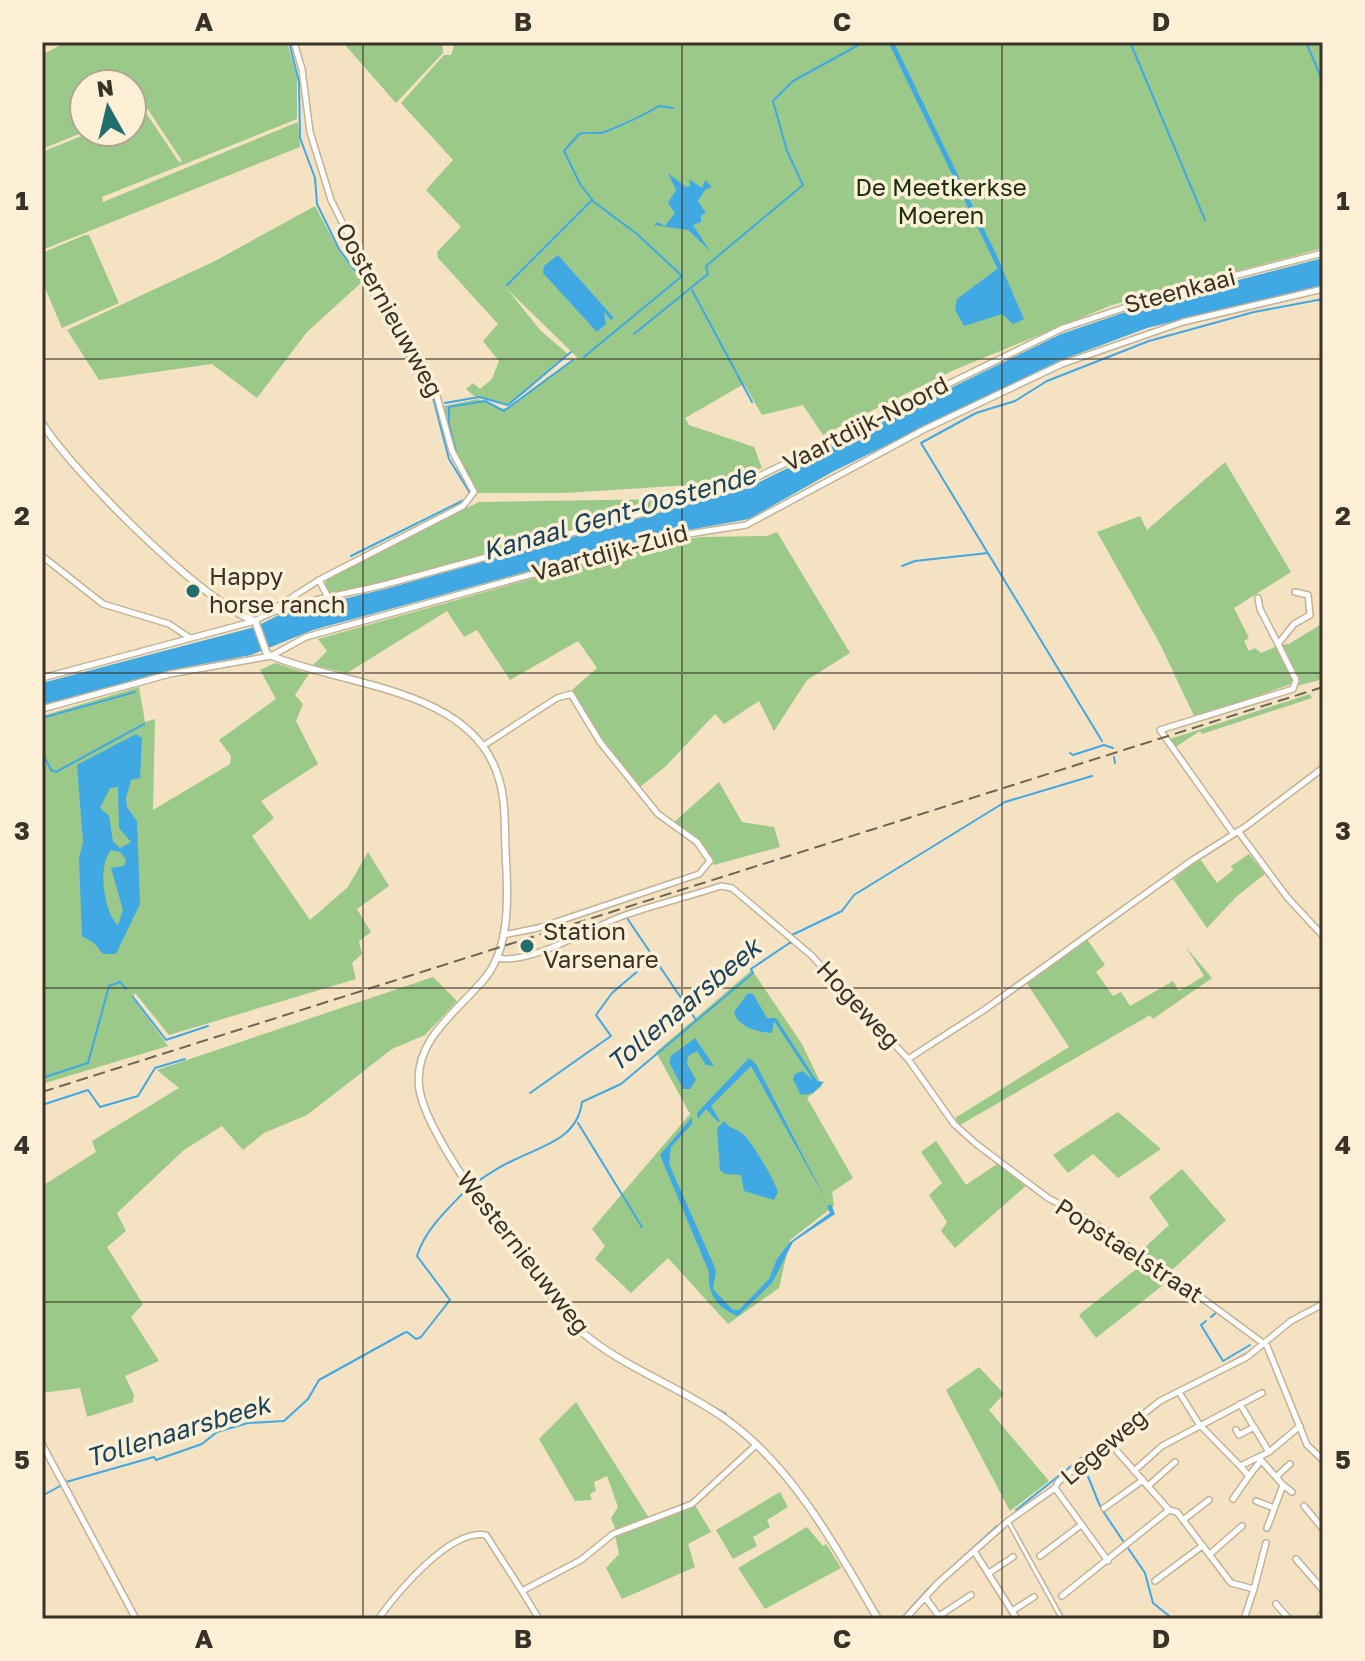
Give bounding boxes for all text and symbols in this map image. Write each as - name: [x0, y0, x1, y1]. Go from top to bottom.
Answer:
- text: A: [195, 6, 214, 37]
- text: B: [514, 6, 532, 37]
- text: C: [833, 6, 851, 37]
- text: D: [1152, 6, 1170, 37]
- north arrow: [68, 68, 148, 148]
- text: N: [95, 73, 115, 102]
- park label: De Meetkerkse Moeren: [855, 172, 1027, 229]
- text: 1: [15, 185, 29, 216]
- text: 1: [1336, 185, 1350, 216]
- street label: Oosternieuwweg: [330, 217, 450, 402]
- street label: Steenkaai: [1121, 261, 1238, 318]
- street label: Vaartdijk-Noord: [778, 369, 953, 477]
- water label: Kanaal Gent-Oostende: [479, 458, 761, 566]
- text: 2: [14, 500, 30, 531]
- text: 2: [1335, 500, 1351, 531]
- street label: Vaartdijk-Zuid: [528, 517, 691, 586]
- place label: Happy horse ranch: [209, 561, 345, 618]
- marker: Happy horse ranch: [184, 582, 202, 600]
- text: 3: [14, 815, 30, 846]
- text: 3: [1335, 815, 1351, 846]
- place label: Station Varsenare: [543, 916, 659, 973]
- water label: Tollenaarsbeek: [601, 930, 769, 1078]
- marker: Station Varsenare: [518, 937, 536, 955]
- street label: Hogeweg: [811, 954, 907, 1054]
- text: 4: [14, 1129, 30, 1160]
- text: 4: [1335, 1129, 1351, 1160]
- street label: Westernieuwweg: [452, 1165, 597, 1339]
- street label: Popstaelstraat: [1051, 1191, 1209, 1308]
- water label: Tollenaarsbeek: [82, 1387, 276, 1473]
- street label: Legeweg: [1054, 1401, 1152, 1490]
- text: 5: [14, 1444, 30, 1475]
- text: 5: [1335, 1444, 1351, 1475]
- text: A: [195, 1623, 214, 1654]
- text: B: [514, 1623, 532, 1654]
- text: C: [833, 1623, 851, 1654]
- text: D: [1152, 1623, 1170, 1654]

